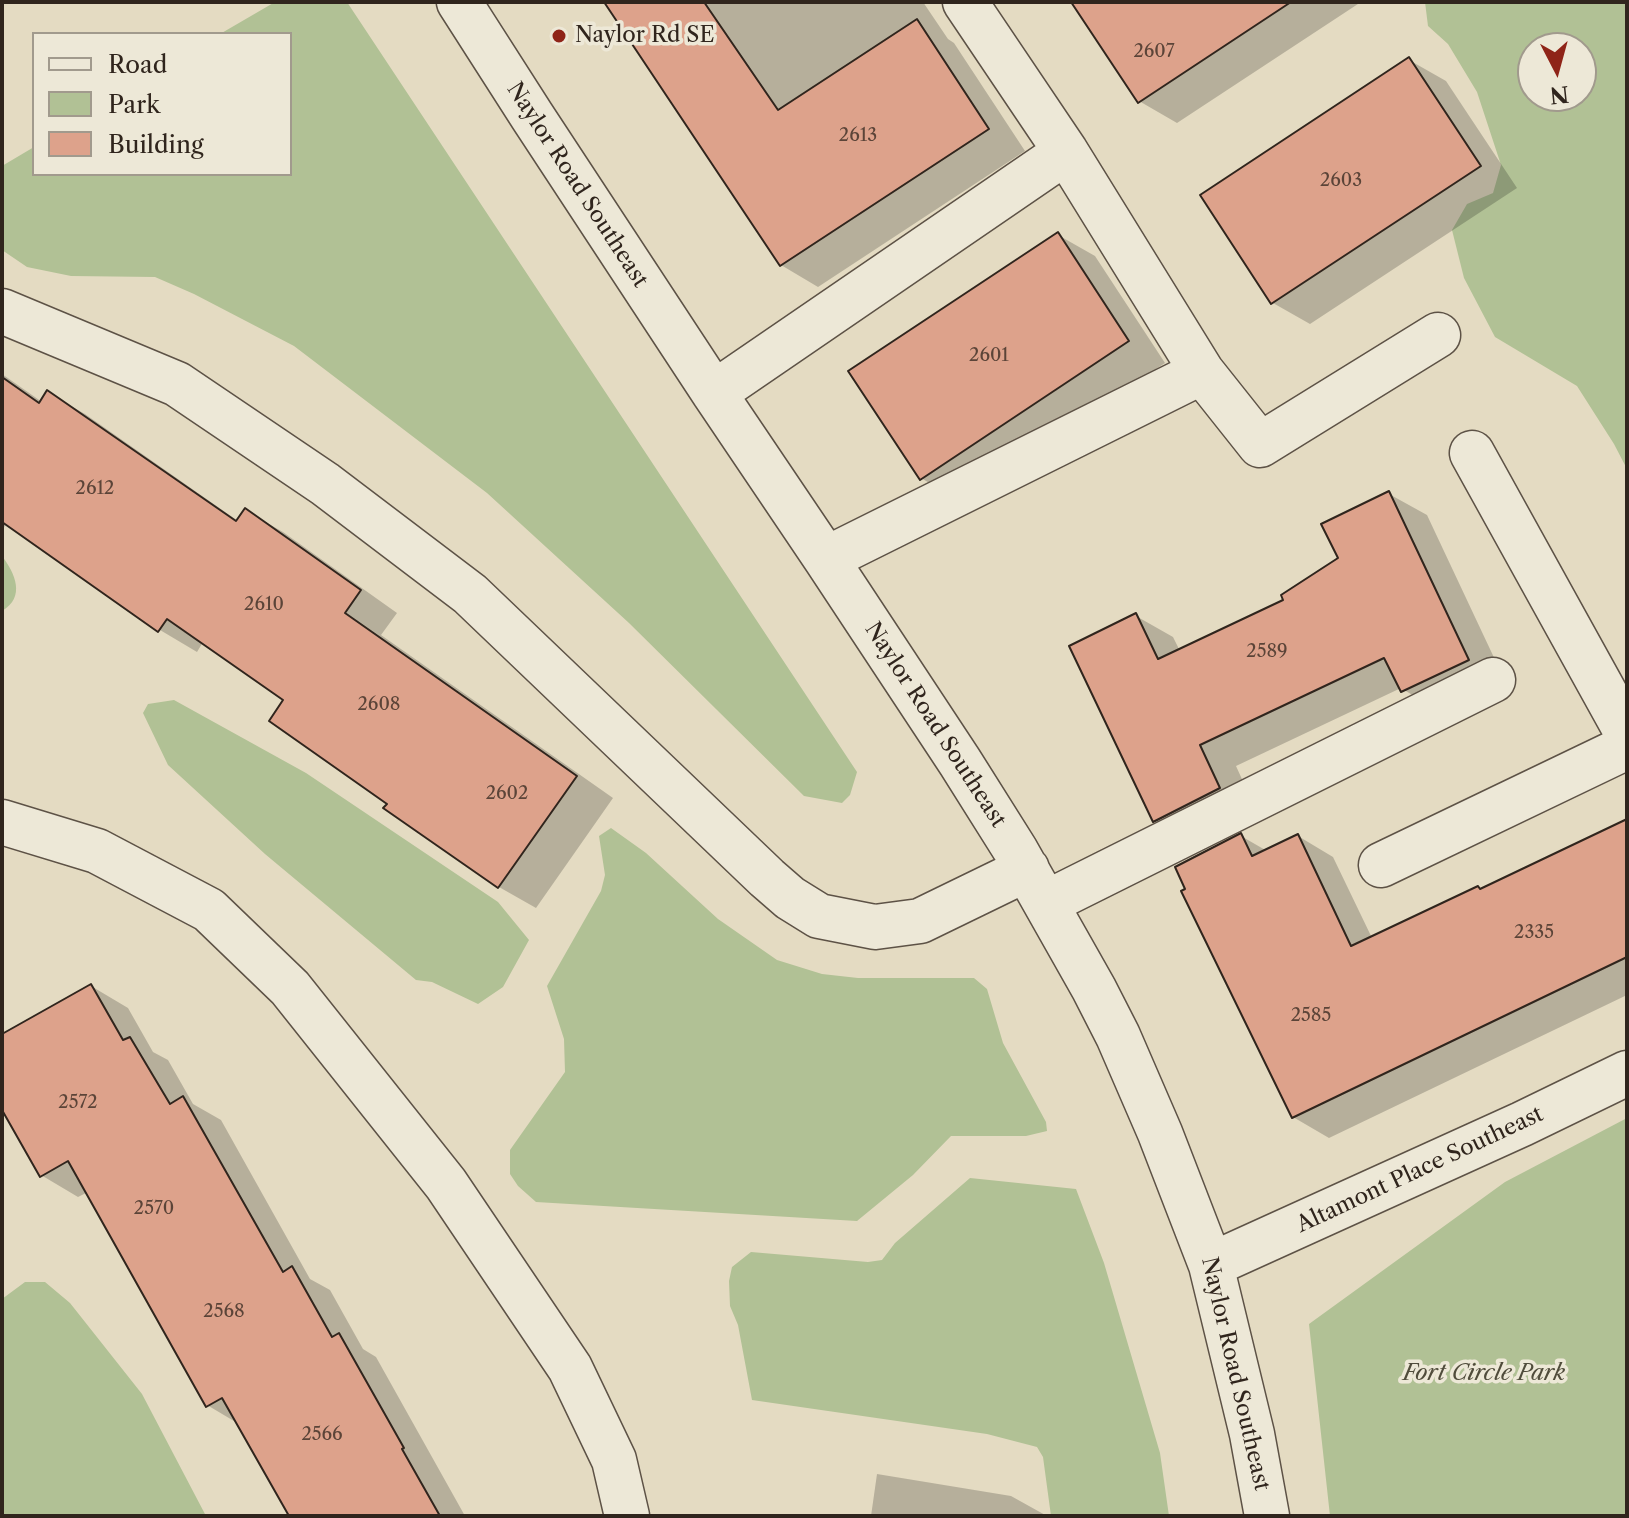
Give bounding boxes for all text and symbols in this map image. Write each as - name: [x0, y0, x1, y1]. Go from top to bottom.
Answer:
- place label: Naylor Rd SE: [575, 23, 715, 49]
- marker: Naylor Rd SE: [550, 27, 568, 45]
- legend: [32, 32, 292, 176]
- north arrow: [1517, 32, 1597, 112]
- house number: 2607: [1133, 41, 1175, 63]
- text: Road: [108, 50, 167, 79]
- street label: Naylor Road Southeast: [501, 78, 653, 292]
- text: N: [1548, 80, 1570, 109]
- text: Park: [108, 90, 160, 119]
- house number: 2613: [839, 125, 877, 147]
- text: Building: [108, 130, 204, 159]
- house number: 2603: [1320, 170, 1362, 192]
- house number: 2601: [969, 345, 1009, 367]
- house number: 2612: [76, 478, 114, 500]
- house number: 2610: [244, 594, 284, 616]
- street label: Naylor Road Southeast: [859, 618, 1011, 832]
- house number: 2589: [1246, 641, 1288, 663]
- house number: 2608: [358, 694, 400, 716]
- house number: 2602: [486, 783, 528, 805]
- house number: 2335: [1514, 922, 1554, 944]
- house number: 2585: [1291, 1005, 1331, 1027]
- house number: 2572: [58, 1092, 98, 1114]
- street label: Altamont Place Southeast: [1293, 1101, 1547, 1239]
- house number: 2570: [134, 1198, 174, 1220]
- street label: Naylor Road Southeast: [1195, 1255, 1275, 1493]
- house number: 2568: [203, 1301, 245, 1323]
- park label: Fort Circle Park: [1403, 1361, 1565, 1387]
- house number: 2566: [301, 1424, 343, 1446]

